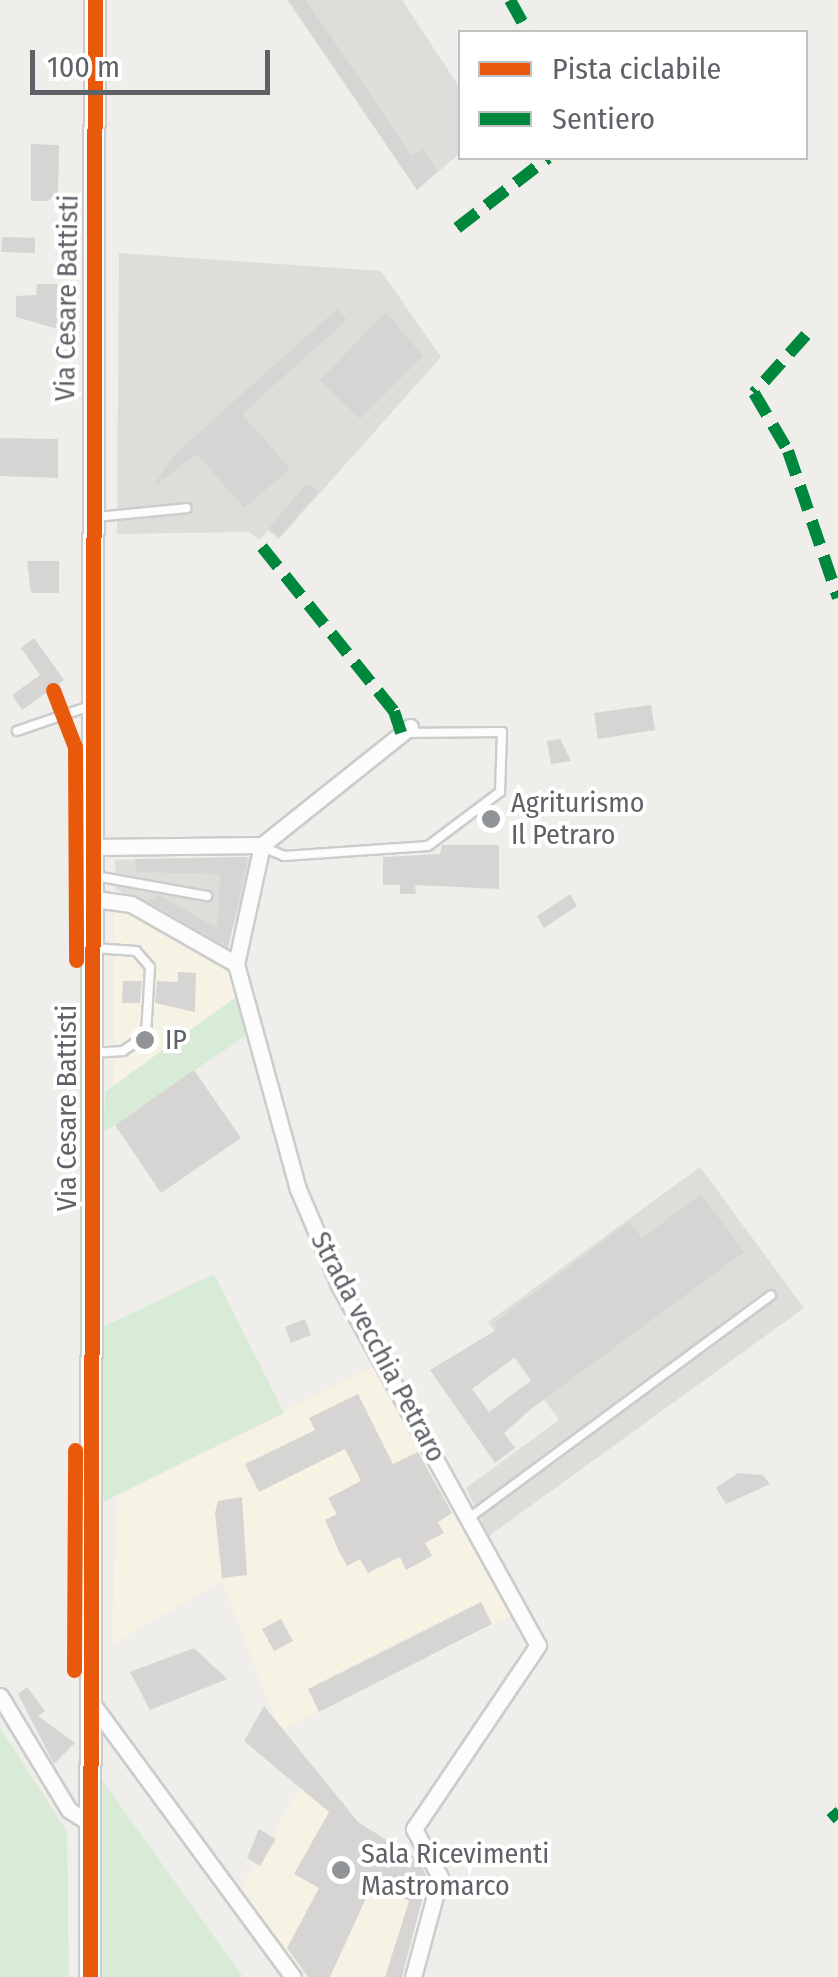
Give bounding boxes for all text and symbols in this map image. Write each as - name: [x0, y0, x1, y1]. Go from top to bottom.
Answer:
- scale bar: [35, 30, 275, 92]
- legend: [458, 30, 808, 160]
- text: 100 m: [47, 49, 120, 85]
- text: Pista ciclabile: [552, 51, 721, 87]
- text: Sentiero: [552, 101, 655, 137]
- street label: Via Cesare Battisti: [48, 194, 86, 402]
- place label: Agriturismo Il Petraro: [511, 786, 645, 852]
- marker: Agriturismo Il Petraro: [480, 808, 502, 830]
- street label: Via Cesare Battisti: [50, 1005, 84, 1211]
- place label: IP: [165, 1023, 187, 1057]
- marker: IP: [134, 1029, 156, 1051]
- street label: Strada vecchia Petraro: [303, 1226, 453, 1468]
- place label: Sala Ricevimenti Mastromarco: [361, 1837, 549, 1903]
- marker: Sala Ricevimenti Mastromarco: [330, 1859, 352, 1881]

